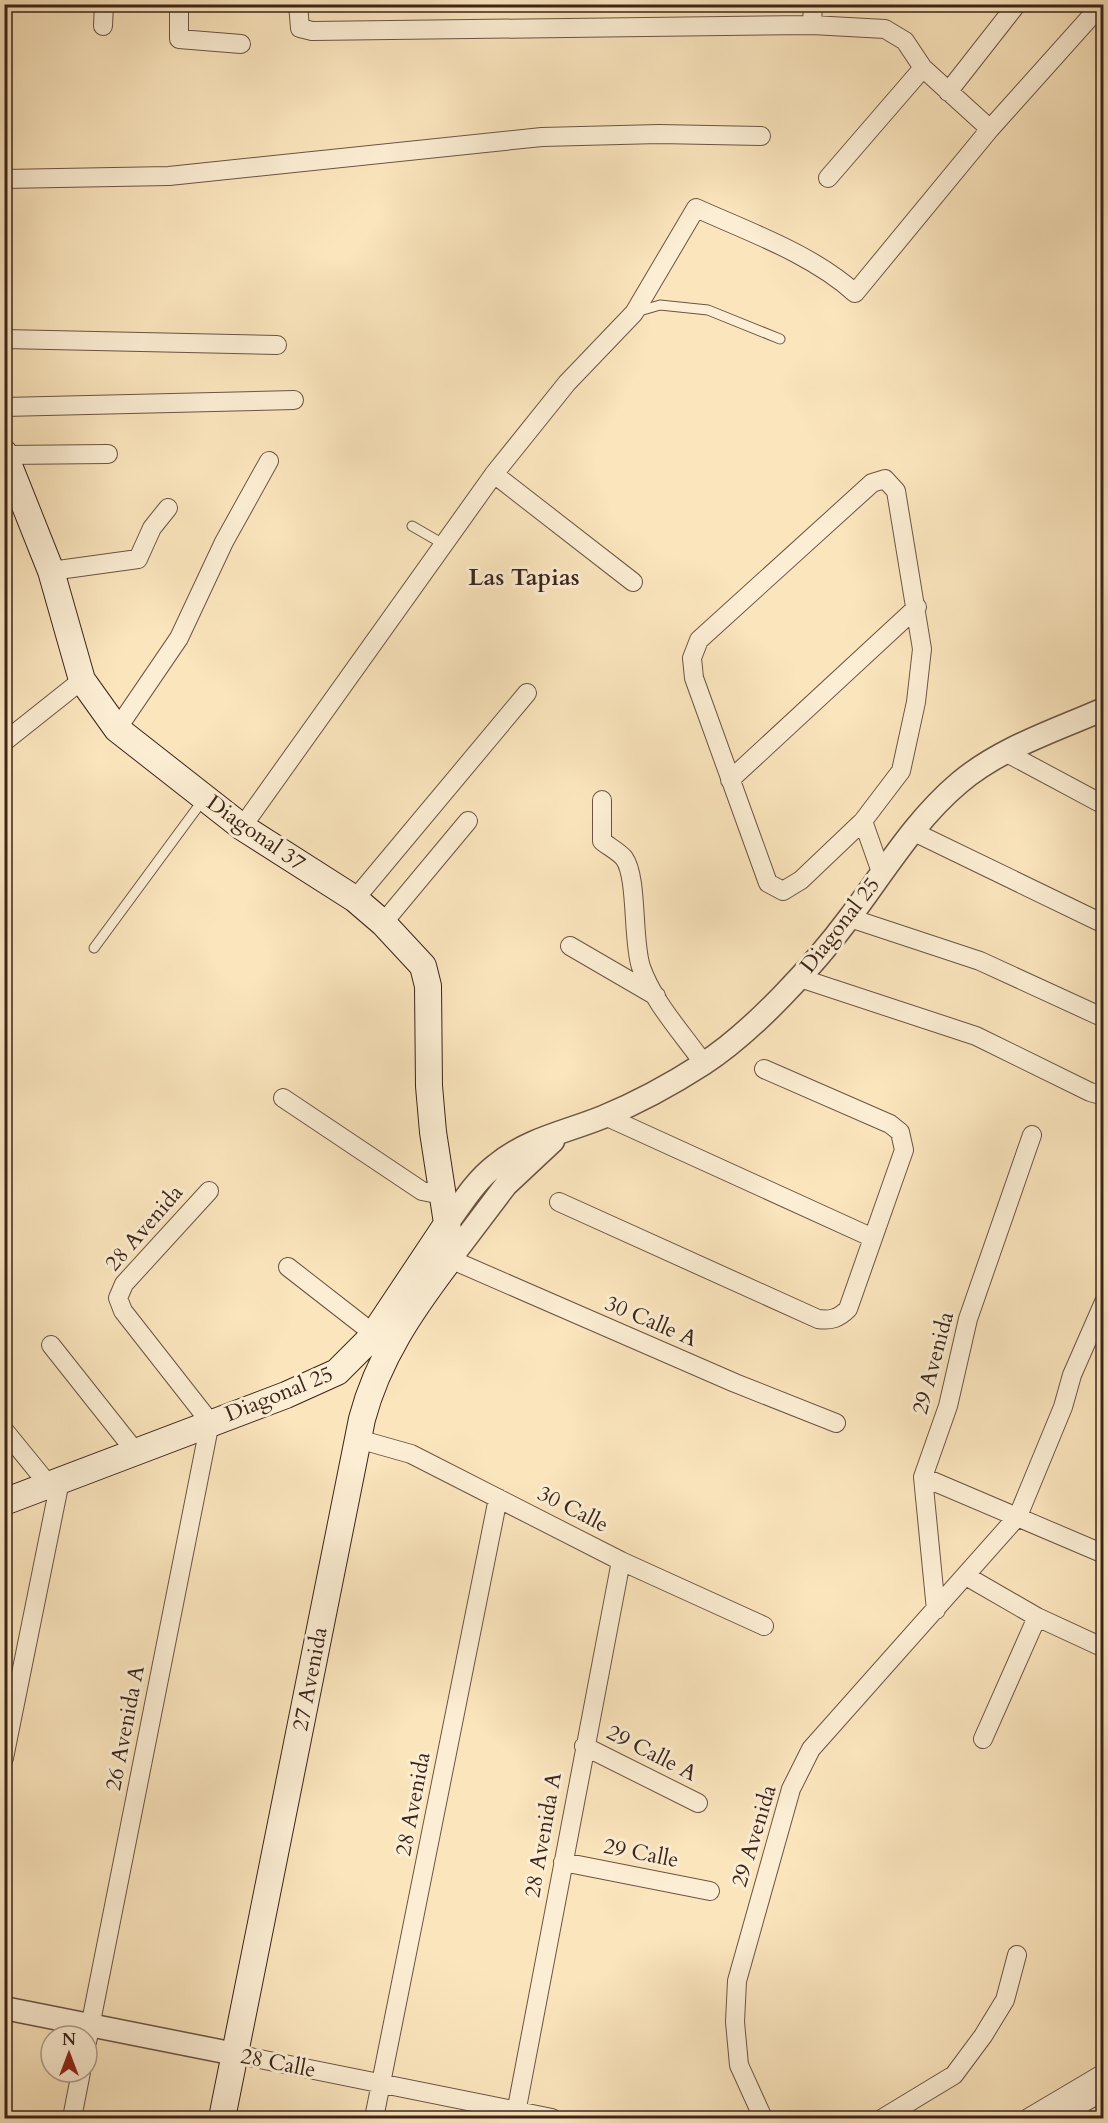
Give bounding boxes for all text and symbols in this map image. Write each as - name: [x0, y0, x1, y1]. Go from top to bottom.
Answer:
- district label: Las Tapias: [468, 561, 580, 594]
- street label: Diagonal 37: [201, 788, 311, 878]
- street label: Diagonal 25: [793, 871, 887, 979]
- street label: 28 Avenida: [98, 1178, 190, 1278]
- street label: 30 Calle A: [600, 1288, 702, 1354]
- street label: 29 Avenida: [905, 1308, 961, 1418]
- street label: Diagonal 25: [221, 1359, 337, 1429]
- street label: 30 Calle: [532, 1478, 614, 1540]
- street label: 27 Avenida: [285, 1624, 335, 1733]
- street label: 26 Avenida A: [98, 1663, 152, 1793]
- street label: 29 Calle A: [602, 1717, 703, 1789]
- street label: 28 Avenida: [388, 1749, 438, 1858]
- street label: 28 Avenida A: [517, 1770, 569, 1900]
- street label: 29 Avenida: [724, 1781, 784, 1891]
- street label: 29 Calle: [601, 1831, 681, 1875]
- north arrow: [39, 2024, 99, 2084]
- text: N: [62, 2029, 76, 2051]
- street label: 28 Calle: [238, 2041, 318, 2085]

